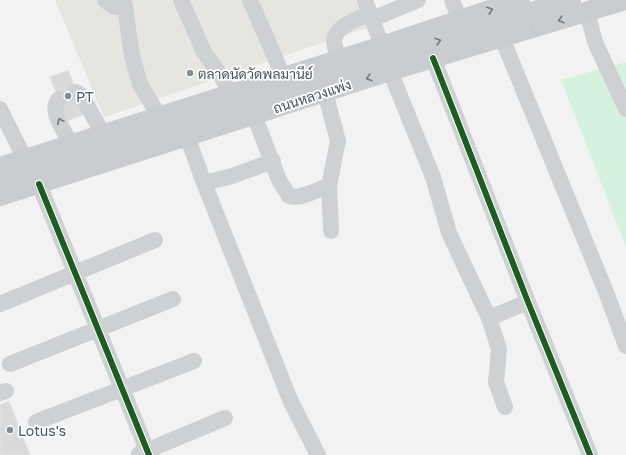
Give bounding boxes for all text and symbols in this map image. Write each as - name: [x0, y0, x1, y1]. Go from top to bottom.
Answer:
- one-way arrow: [486, 6, 493, 15]
- one-way arrow: [557, 15, 564, 24]
- one-way arrow: [434, 37, 441, 46]
- place label: ตลาดนัดวัดพลมานีย์: [198, 65, 313, 82]
- marker: ตลาดนัดวัดพลมานีย์: [185, 68, 195, 78]
- one-way arrow: [366, 73, 373, 81]
- street label: ถนนหลวงแพ่ง: [271, 75, 353, 117]
- place label: PT: [76, 88, 94, 105]
- marker: PT: [63, 91, 73, 101]
- one-way arrow: [57, 118, 65, 126]
- place label: Lotus's: [18, 422, 66, 439]
- marker: Lotus's: [5, 425, 15, 435]

